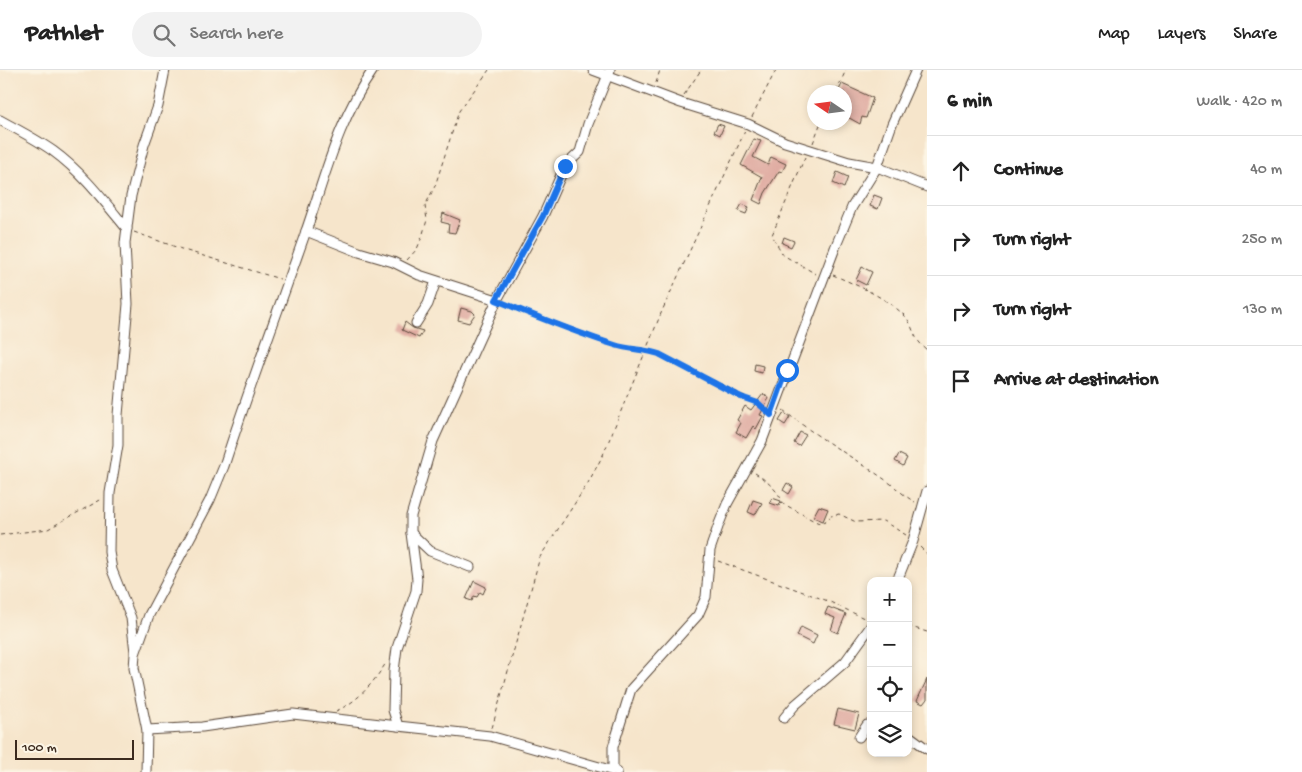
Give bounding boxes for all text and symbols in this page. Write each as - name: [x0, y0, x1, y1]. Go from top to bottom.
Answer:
- search box: [132, 12, 482, 57]
- text: Pathlet: [25, 20, 102, 49]
- icon: search: [150, 21, 178, 49]
- text: Search here: [190, 23, 283, 46]
- text: Map: [1098, 24, 1130, 45]
- text: Layers: [1158, 24, 1205, 45]
- text: Share: [1233, 24, 1277, 45]
- north arrow: [807, 85, 852, 130]
- text: 6 min: [947, 90, 992, 115]
- text: Walk · 420 m: [1197, 93, 1282, 112]
- route end: [554, 155, 577, 178]
- icon: ahead: [947, 157, 975, 185]
- text: Continue: [994, 159, 1063, 182]
- text: 40 m: [1250, 161, 1282, 180]
- icon: right: [947, 227, 975, 255]
- text: Turn right: [994, 229, 1070, 252]
- text: 250 m: [1242, 231, 1282, 250]
- icon: right: [947, 297, 975, 325]
- text: Turn right: [994, 299, 1070, 322]
- text: 130 m: [1243, 301, 1282, 320]
- route start: [776, 359, 799, 382]
- icon: arrive: [947, 367, 975, 395]
- text: Arrive at destination: [994, 369, 1158, 392]
- map controls: [867, 577, 912, 757]
- button: +: [867, 577, 912, 622]
- button: −: [867, 622, 912, 667]
- button: locate: [867, 667, 912, 712]
- button: layers: [867, 712, 912, 757]
- scale bar: [15, 737, 134, 760]
- text: 100 m: [22, 740, 57, 757]

